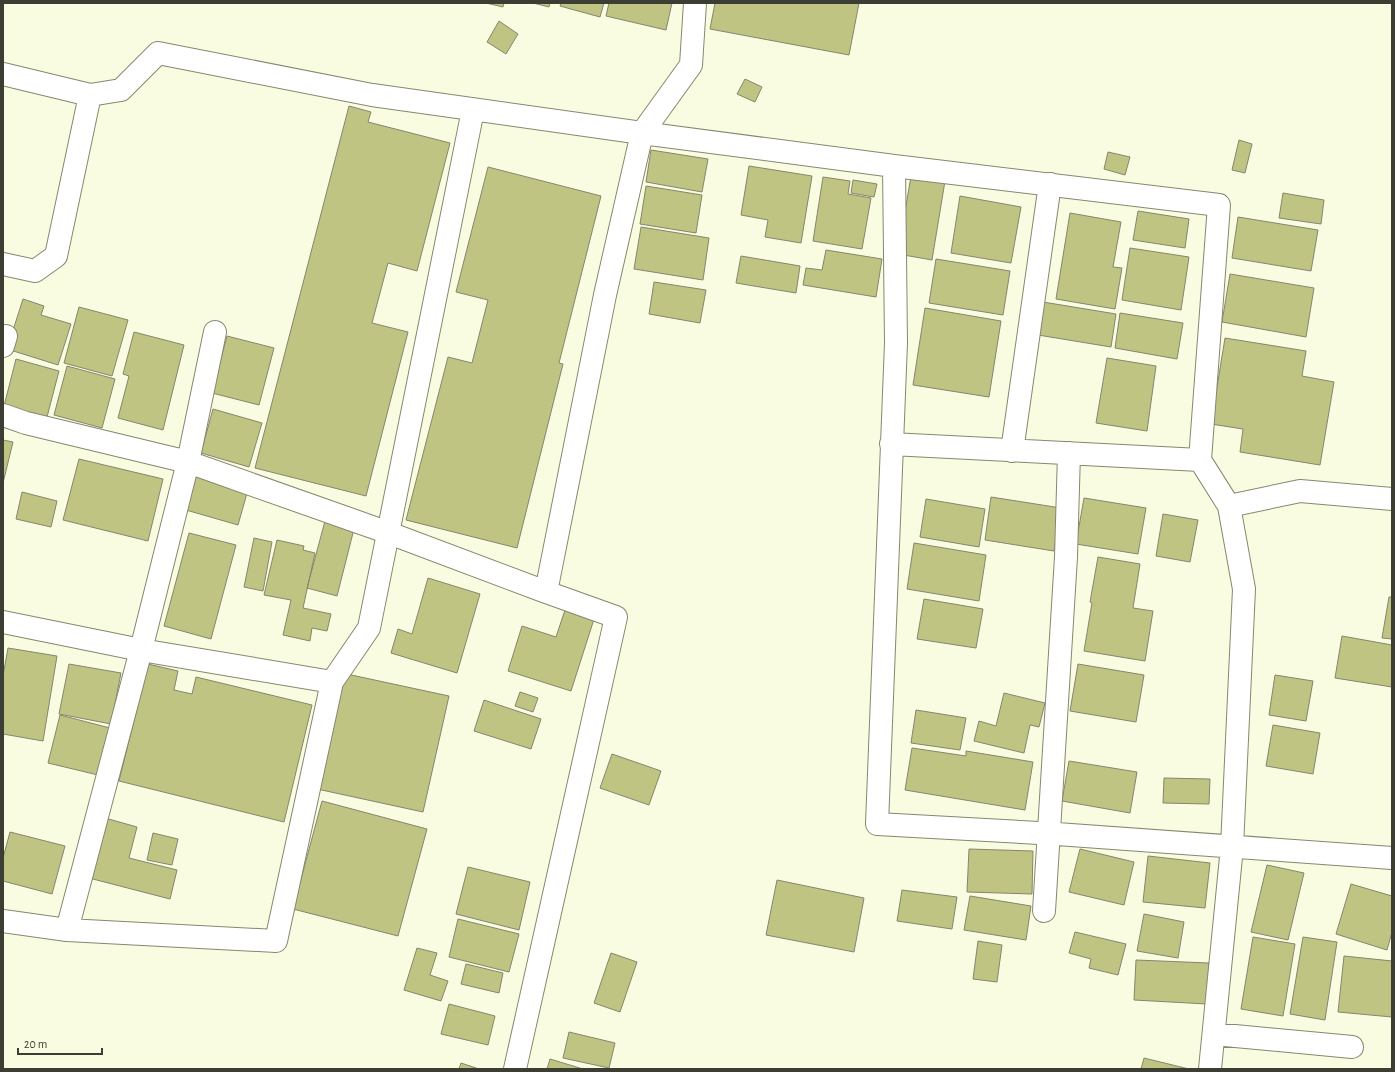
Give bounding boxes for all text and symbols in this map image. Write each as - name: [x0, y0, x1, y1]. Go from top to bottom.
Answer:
- scale bar: [18, 1030, 102, 1056]
- text: 20 m: [24, 1038, 47, 1050]

